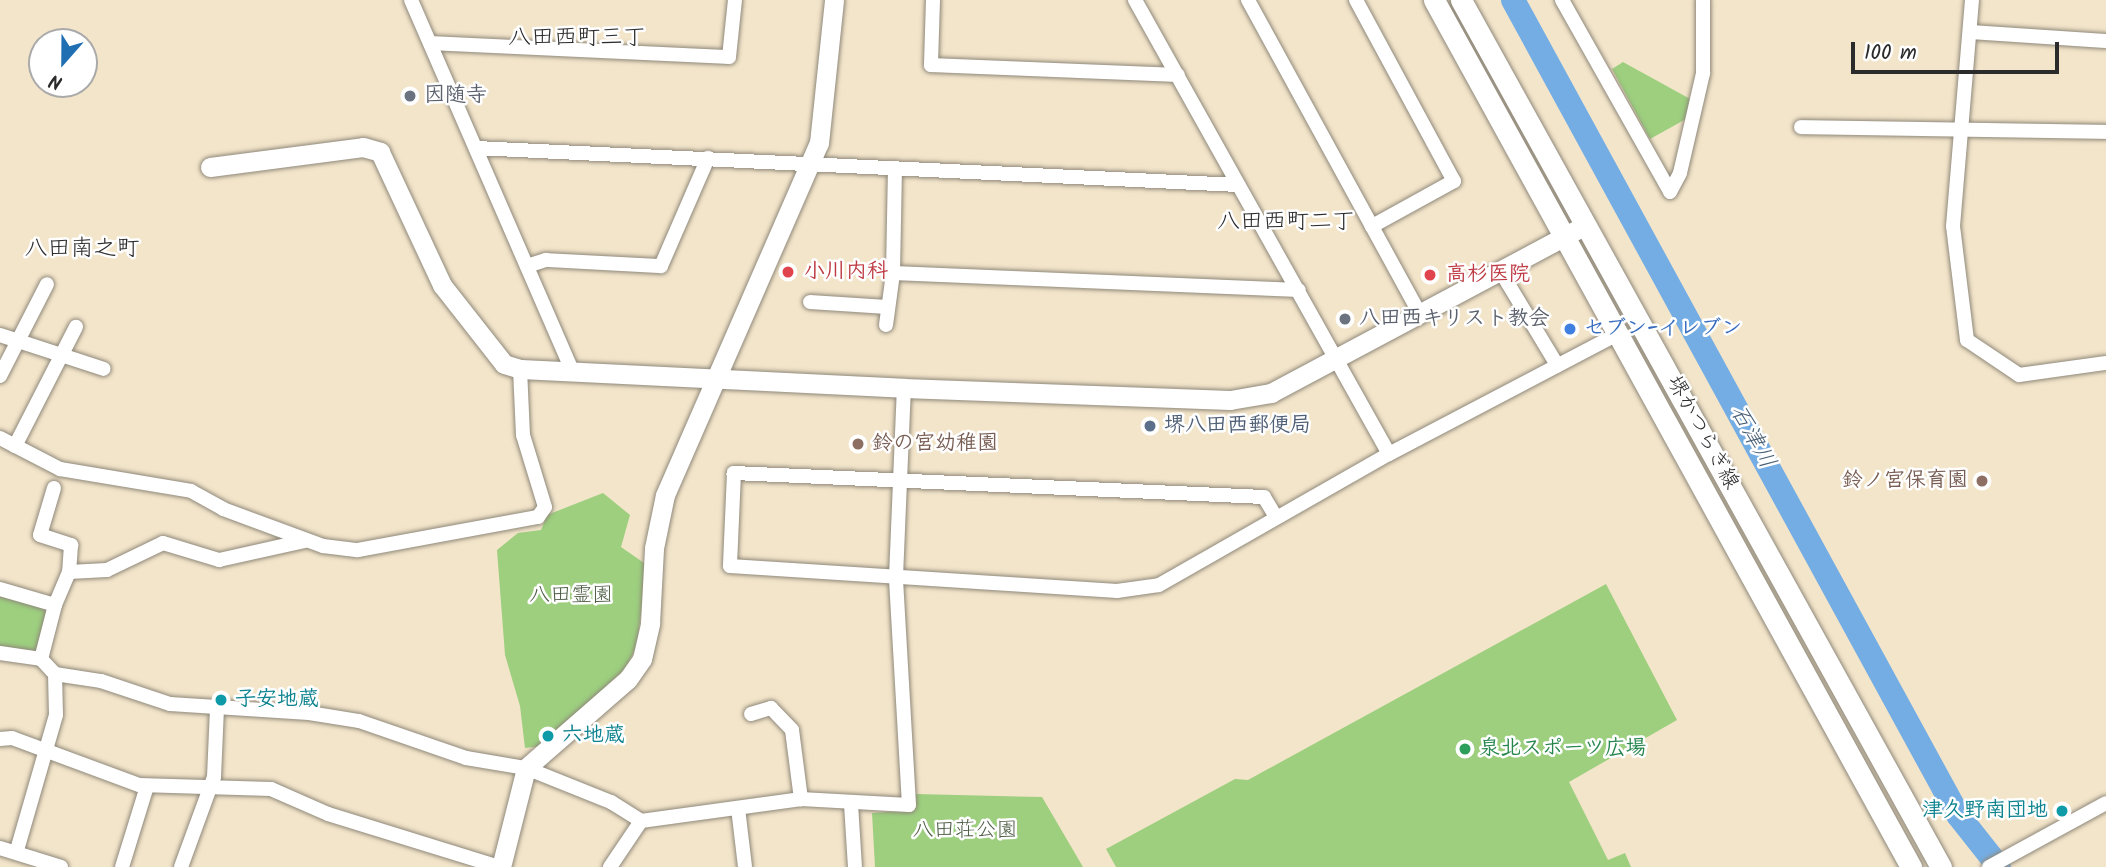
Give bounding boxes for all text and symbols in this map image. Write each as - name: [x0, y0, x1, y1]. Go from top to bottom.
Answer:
- district label: 八田西町三丁: [508, 24, 646, 52]
- north arrow: [28, 28, 98, 98]
- scale bar: [1854, 28, 2062, 72]
- text: 100 m: [1864, 37, 1917, 70]
- text: N: [45, 65, 67, 97]
- place label: 因随寺: [424, 83, 487, 109]
- marker: 因随寺: [402, 88, 418, 104]
- district label: 八田西町二丁: [1217, 208, 1355, 236]
- district label: 八田南之町: [25, 235, 139, 263]
- place label: 小川内科: [804, 259, 888, 285]
- marker: 小川内科: [778, 262, 798, 282]
- place label: 高杉医院: [1446, 262, 1530, 288]
- marker: 高杉医院: [1420, 265, 1440, 285]
- place label: 八田西キリスト教会: [1359, 306, 1548, 332]
- marker: 八田西キリスト教会: [1337, 311, 1353, 327]
- place label: セブン-イレブン: [1584, 316, 1742, 342]
- marker: セブン-イレブン: [1562, 321, 1578, 337]
- street label: 堺かつらぎ線: [1660, 372, 1744, 494]
- water label: 石津川: [1723, 400, 1781, 474]
- place label: 堺八田西郵便局: [1164, 413, 1311, 439]
- marker: 堺八田西郵便局: [1142, 418, 1158, 434]
- place label: 鈴の宮幼稚園: [872, 431, 998, 457]
- marker: 鈴の宮幼稚園: [850, 436, 866, 452]
- place label: 鈴ノ宮保育園: [1842, 468, 1968, 494]
- marker: 鈴ノ宮保育園: [1974, 473, 1990, 489]
- park label: 八田霊園: [529, 583, 613, 609]
- place label: 子安地蔵: [235, 687, 319, 713]
- marker: 子安地蔵: [213, 692, 229, 708]
- place label: 六地蔵: [562, 723, 625, 749]
- marker: 六地蔵: [540, 728, 556, 744]
- place label: 泉北スポーツ広場: [1479, 736, 1647, 762]
- marker: 泉北スポーツ広場: [1457, 741, 1473, 757]
- place label: 津久野南団地: [1922, 798, 2048, 824]
- marker: 津久野南団地: [2054, 803, 2070, 819]
- park label: 八田荘公園: [913, 818, 1017, 844]

